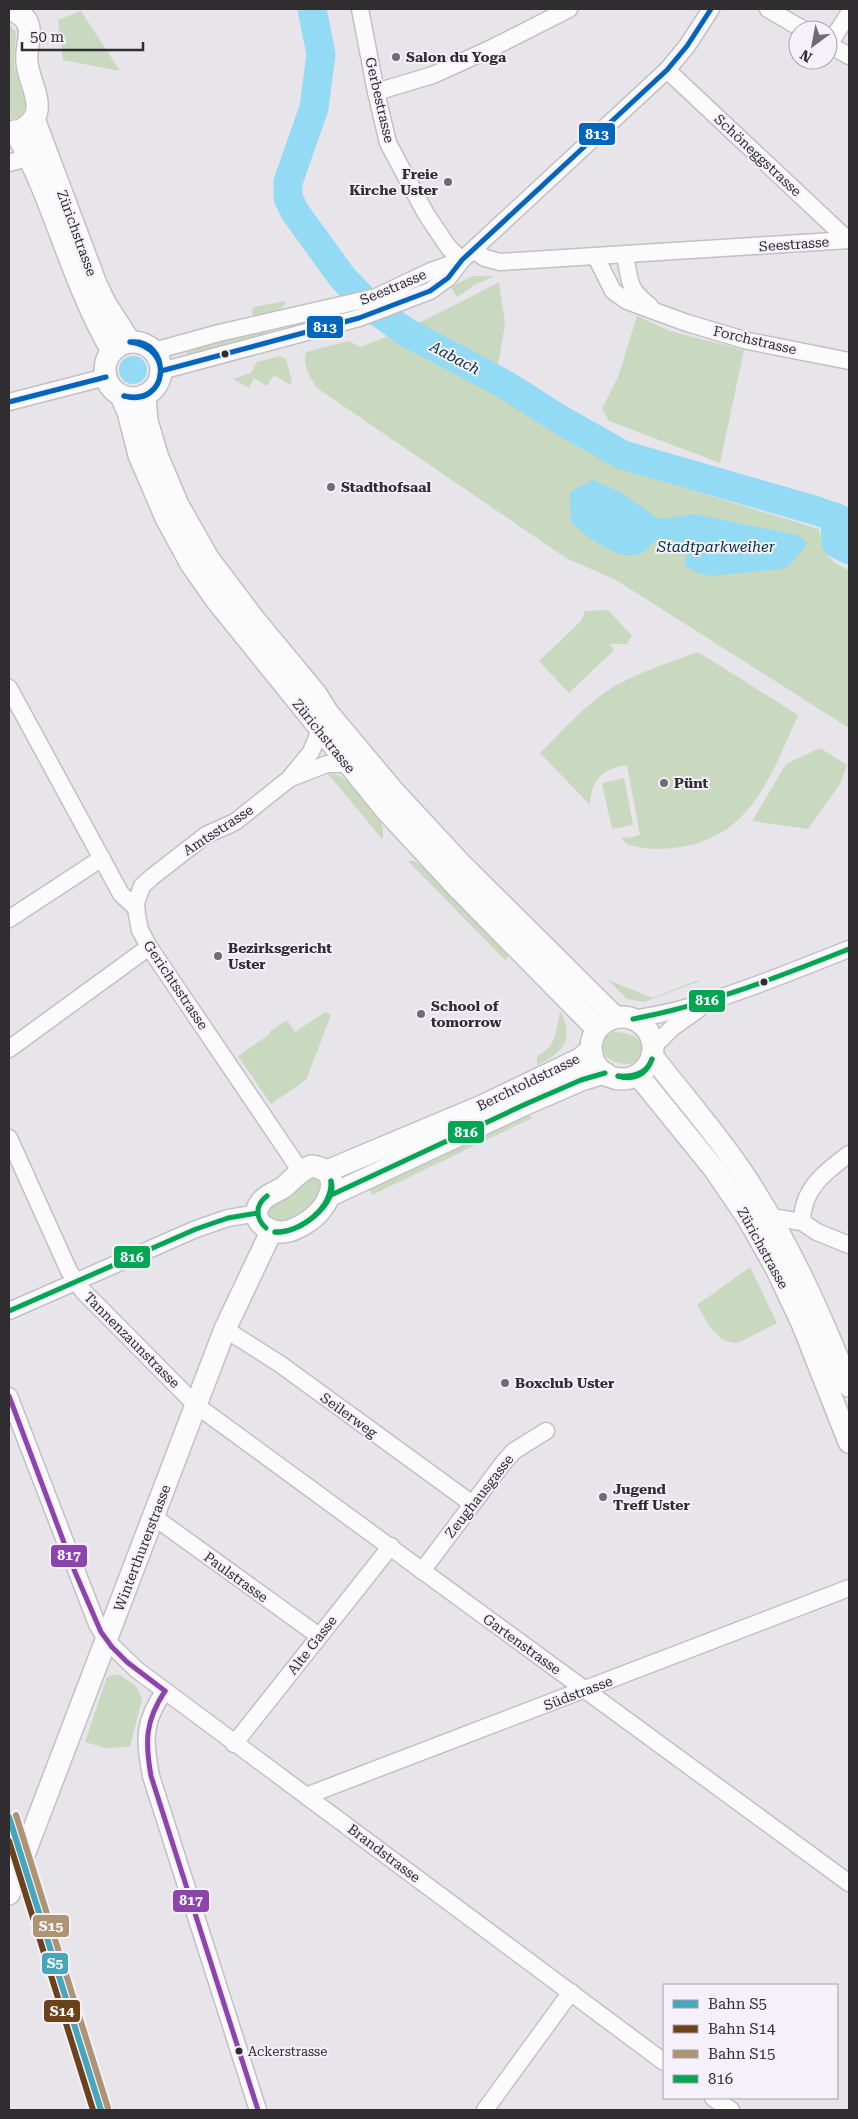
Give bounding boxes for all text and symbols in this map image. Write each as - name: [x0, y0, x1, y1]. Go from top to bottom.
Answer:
- scale bar: [22, 20, 144, 52]
- north arrow: [788, 20, 838, 70]
- text: 50 m: [30, 28, 65, 46]
- text: N: [797, 46, 815, 66]
- place label: Salon du Yoga: [406, 49, 507, 65]
- marker: Salon du Yoga: [390, 51, 402, 63]
- street label: Gerbestrasse: [362, 56, 398, 145]
- street label: Schöneggstrasse: [711, 111, 805, 200]
- line badge: 813: [578, 122, 616, 146]
- text: 813: [585, 126, 609, 142]
- place label: Freie Kirche Uster: [349, 166, 439, 198]
- marker: Freie Kirche Uster: [442, 176, 454, 188]
- street label: Zürichstrasse: [54, 188, 100, 279]
- street label: Seestrasse: [758, 234, 830, 254]
- street label: Seestrasse: [358, 266, 429, 308]
- line badge: 813: [306, 315, 344, 339]
- text: 813: [313, 319, 337, 335]
- street label: Forchstrasse: [712, 323, 798, 357]
- water label: Aabach: [426, 337, 483, 379]
- unlabelled marker: [220, 349, 230, 359]
- place label: Stadthofsaal: [341, 479, 431, 495]
- marker: Stadthofsaal: [325, 481, 337, 493]
- water label: Stadtparkweiher: [656, 538, 776, 556]
- street label: Zürichstrasse: [289, 696, 359, 776]
- place label: Pünt: [674, 775, 709, 791]
- marker: Pünt: [658, 777, 670, 789]
- street label: Amtsstrasse: [180, 801, 256, 859]
- street label: Gerichtsstrasse: [140, 938, 212, 1033]
- place label: Bezirksgericht Uster: [228, 940, 332, 972]
- marker: Bezirksgericht Uster: [212, 950, 224, 962]
- unlabelled marker: [759, 977, 769, 987]
- line badge: 816: [688, 989, 726, 1013]
- text: 816: [695, 992, 719, 1008]
- place label: School of tomorrow: [431, 998, 502, 1030]
- marker: School of tomorrow: [415, 1008, 427, 1020]
- street label: Berchtoldstrasse: [474, 1050, 582, 1114]
- line badge: 816: [447, 1120, 485, 1144]
- text: 816: [454, 1124, 478, 1140]
- street label: Zürichstrasse: [734, 1205, 792, 1292]
- line badge: 816: [113, 1245, 151, 1269]
- text: 816: [120, 1249, 144, 1265]
- street label: Tannenzaunstrasse: [81, 1289, 183, 1391]
- place label: Boxclub Uster: [515, 1375, 615, 1391]
- marker: Boxclub Uster: [499, 1377, 511, 1389]
- street label: Seilerweg: [318, 1389, 380, 1441]
- street label: Zeughausgasse: [441, 1451, 517, 1541]
- place label: Jugend Treff Uster: [613, 1481, 690, 1513]
- street label: Winterthurerstrasse: [110, 1482, 174, 1614]
- marker: Jugend Treff Uster: [597, 1491, 609, 1503]
- line badge: 817: [50, 1544, 88, 1568]
- text: 817: [57, 1547, 81, 1563]
- street label: Paulstrasse: [201, 1548, 271, 1606]
- street label: Gartenstrasse: [480, 1610, 564, 1678]
- street label: Alte Gasse: [284, 1612, 340, 1678]
- street label: Südstrasse: [541, 1672, 615, 1713]
- street label: Brandstrasse: [345, 1821, 424, 1886]
- line badge: 817: [172, 1889, 210, 1913]
- text: 817: [179, 1892, 203, 1908]
- line badge: S15: [32, 1914, 70, 1938]
- text: S15: [39, 1918, 63, 1934]
- line badge: S5: [41, 1952, 69, 1975]
- text: S5: [47, 1955, 63, 1971]
- legend: [663, 1984, 838, 2099]
- text: Bahn S5: [708, 1995, 767, 2013]
- line badge: S14: [43, 1999, 81, 2023]
- text: S14: [50, 2003, 74, 2019]
- text: Bahn S14: [708, 2020, 776, 2038]
- place label: Ackerstrasse: [248, 2044, 327, 2059]
- text: Bahn S15: [708, 2045, 775, 2063]
- marker: Ackerstrasse: [234, 2046, 244, 2056]
- text: 816: [708, 2070, 733, 2088]

